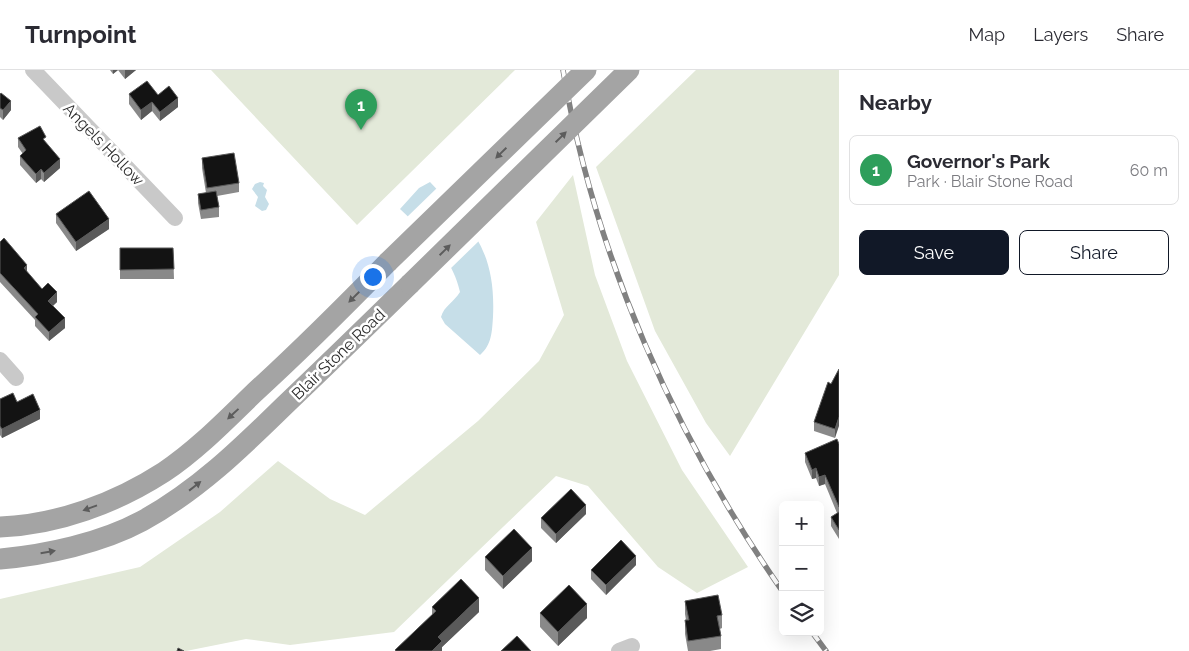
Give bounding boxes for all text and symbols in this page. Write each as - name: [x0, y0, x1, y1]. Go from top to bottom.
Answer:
- text: Turnpoint: [25, 20, 137, 49]
- text: Map: [969, 24, 1005, 45]
- text: Layers: [1033, 24, 1088, 45]
- text: Share: [1116, 24, 1164, 45]
- pin: 1: [345, 89, 377, 130]
- text: Nearby: [859, 90, 932, 115]
- street label: Angels Hollow: [59, 99, 148, 190]
- one-way arrow: [555, 131, 567, 143]
- one-way arrow: [496, 147, 508, 159]
- text: Governor's Park: [907, 150, 1050, 172]
- text: 1: [872, 161, 880, 180]
- text: 60 m: [1130, 161, 1168, 180]
- text: Park · Blair Stone Road: [907, 172, 1073, 191]
- button: Save: [859, 230, 1009, 275]
- button: Share: [1019, 230, 1169, 275]
- one-way arrow: [438, 244, 450, 256]
- your location: [360, 264, 386, 290]
- one-way arrow: [348, 291, 360, 303]
- street label: Blair Stone Road: [288, 305, 389, 404]
- one-way arrow: [226, 408, 239, 419]
- one-way arrow: [188, 481, 201, 492]
- map controls: [779, 501, 824, 636]
- button: +: [779, 501, 824, 546]
- one-way arrow: [82, 505, 97, 513]
- button: −: [779, 546, 824, 591]
- one-way arrow: [41, 547, 57, 555]
- button: layers: [779, 591, 824, 636]

